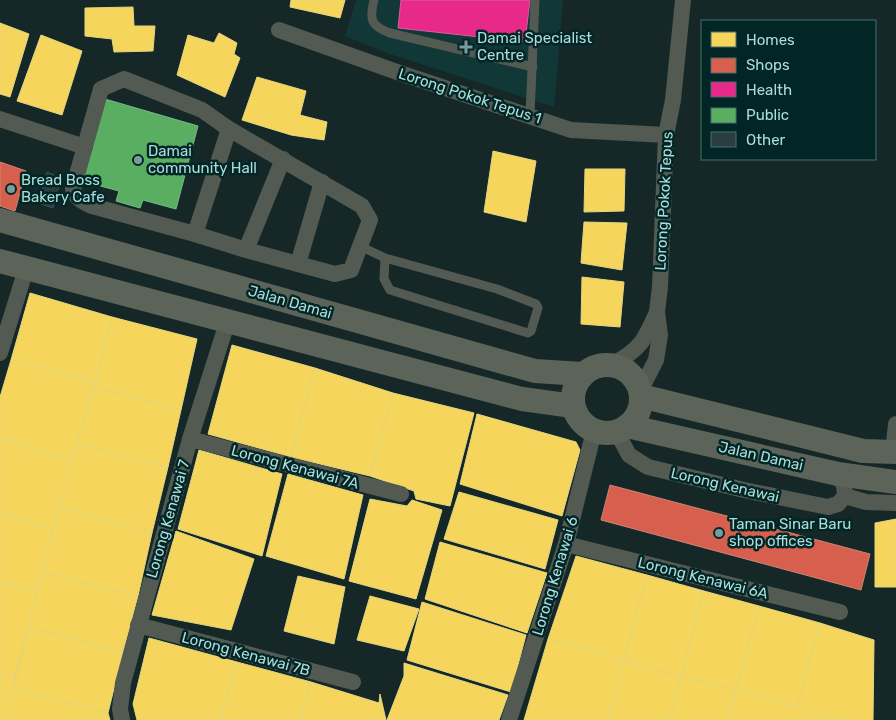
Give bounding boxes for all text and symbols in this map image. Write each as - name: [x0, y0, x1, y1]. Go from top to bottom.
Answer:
- legend: [701, 20, 876, 160]
- place label: Damai Specialist Centre: [477, 29, 592, 64]
- text: Homes: [746, 31, 795, 49]
- marker: Damai Specialist Centre: [459, 40, 473, 54]
- text: Shops: [746, 56, 790, 74]
- street label: Lorong Pokok Tepus 1: [396, 64, 544, 128]
- text: Health: [746, 81, 792, 99]
- text: Public: [746, 106, 789, 124]
- street label: Lorong Pokok Tepus: [651, 131, 677, 271]
- text: Other: [746, 131, 786, 149]
- place label: Damai community Hall: [148, 142, 257, 177]
- marker: Damai community Hall: [132, 154, 144, 166]
- place label: Bread Boss Bakery Cafe: [21, 171, 105, 206]
- marker: Bread Boss Bakery Cafe: [5, 183, 17, 195]
- street label: Jalan Damai: [246, 281, 334, 323]
- street label: Jalan Damai: [717, 438, 805, 474]
- street label: Lorong Kenawai 7A: [229, 441, 361, 493]
- street label: Lorong Kenawai 7: [143, 458, 194, 580]
- street label: Lorong Kenawai: [669, 464, 781, 506]
- street label: Lorong Kenawai 6: [528, 514, 582, 638]
- place label: Taman Sinar Baru shop offices: [729, 515, 851, 550]
- marker: Taman Sinar Baru shop offices: [713, 527, 725, 539]
- street label: Lorong Kenawai 6A: [636, 553, 770, 603]
- street label: Lorong Kenawai 7B: [180, 628, 312, 680]

